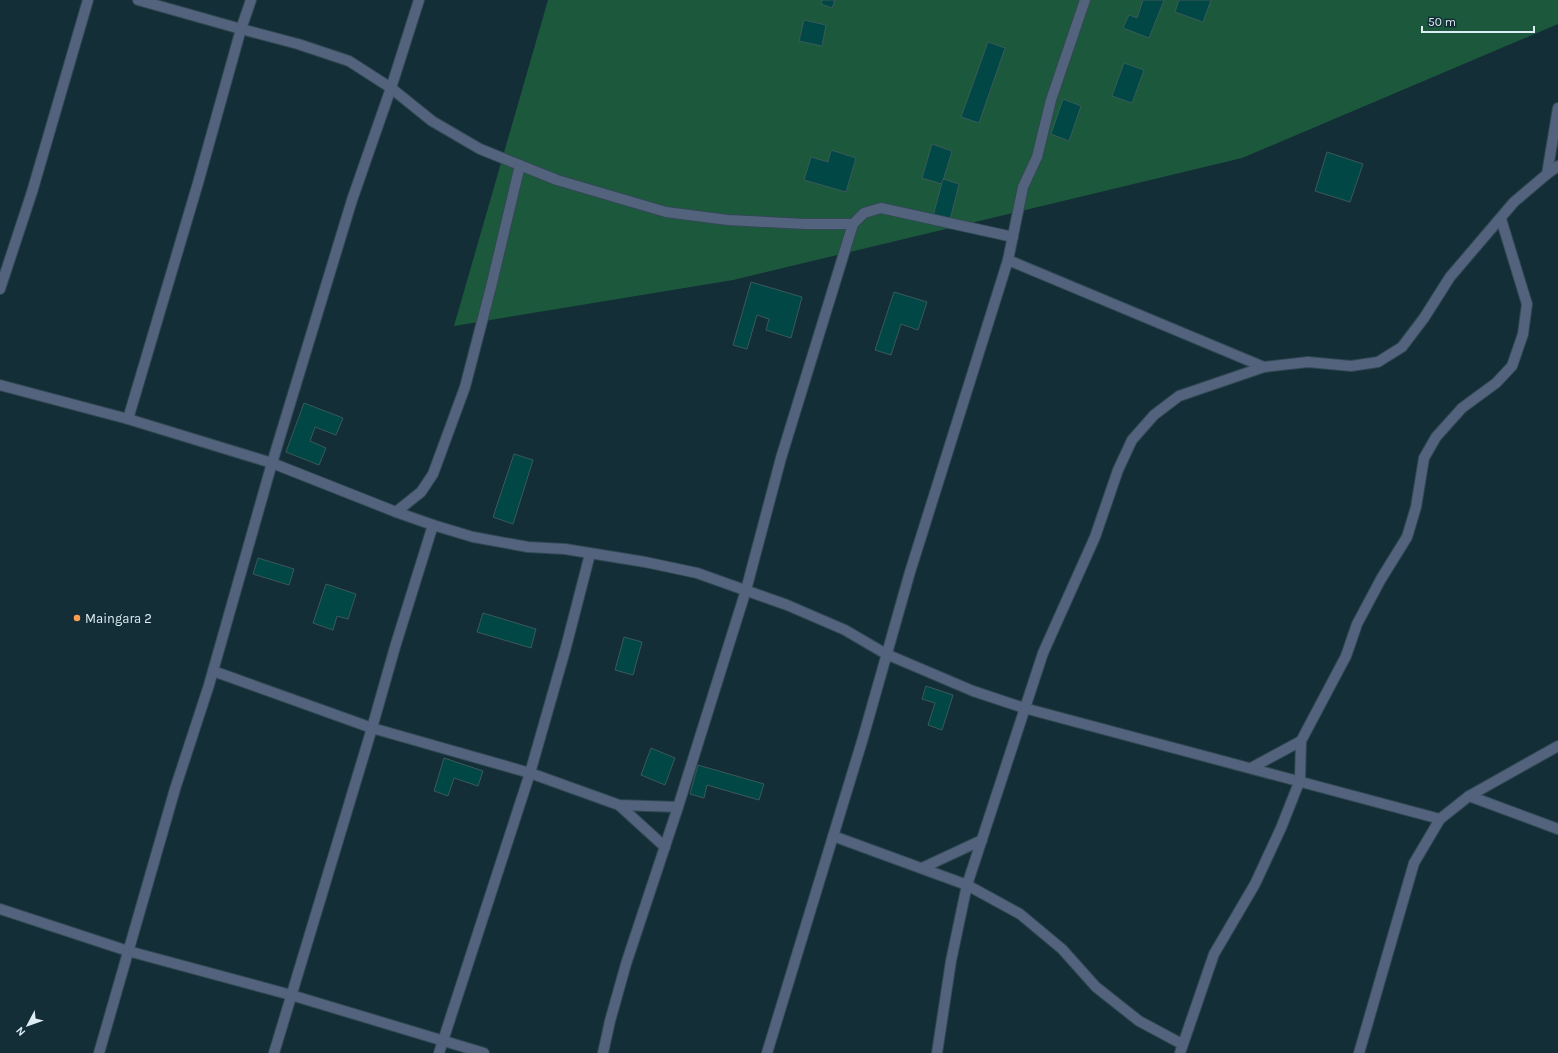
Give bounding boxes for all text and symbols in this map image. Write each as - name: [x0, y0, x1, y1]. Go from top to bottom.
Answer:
- scale bar: [1422, 8, 1534, 34]
- text: 50 m: [1428, 15, 1456, 29]
- place label: Maingara 2: [85, 611, 152, 626]
- marker: Maingara 2: [72, 613, 82, 623]
- north arrow: [8, 1005, 48, 1045]
- text: N: [13, 1024, 28, 1038]

